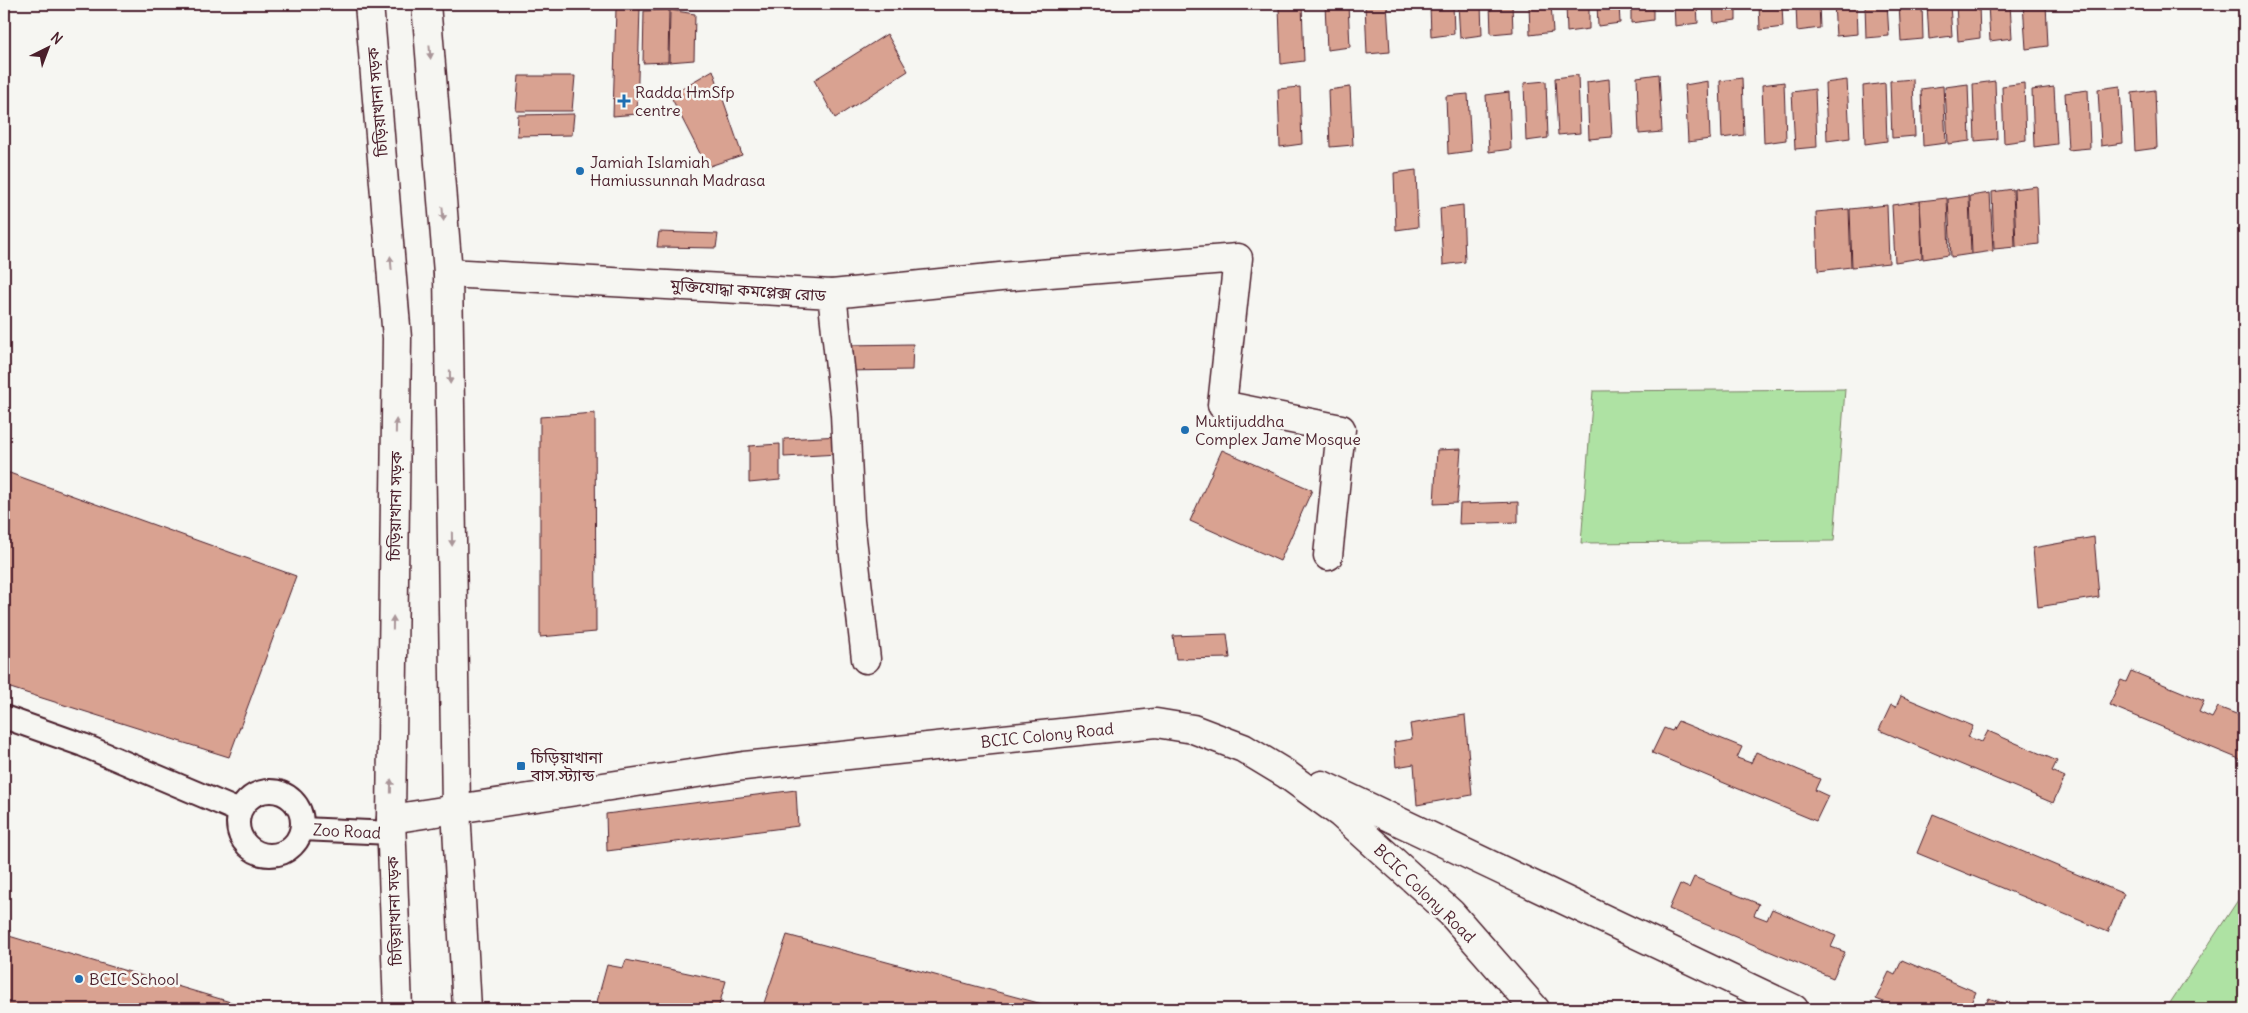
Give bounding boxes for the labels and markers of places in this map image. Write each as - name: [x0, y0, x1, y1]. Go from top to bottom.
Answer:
- place label: Radda HmSfp centre: [635, 82, 735, 120]
- marker: Radda HmSfp centre: [617, 94, 631, 108]
- place label: Jamiah Islamiah Hamiussunnah Madrasa: [590, 152, 765, 190]
- marker: Jamiah Islamiah Hamiussunnah Madrasa: [574, 165, 586, 177]
- place label: Muktijuddha Complex Jame Mosque: [1195, 411, 1361, 449]
- marker: Muktijuddha Complex Jame Mosque: [1179, 424, 1191, 436]
- place label: চিড়িয়াখানা বাস স্ট্যান্ড: [530, 747, 603, 785]
- marker: চিড়িয়াখানা বাস স্ট্যান্ড: [515, 760, 527, 772]
- place label: BCIC School: [89, 969, 179, 989]
- marker: BCIC School: [73, 973, 85, 985]

